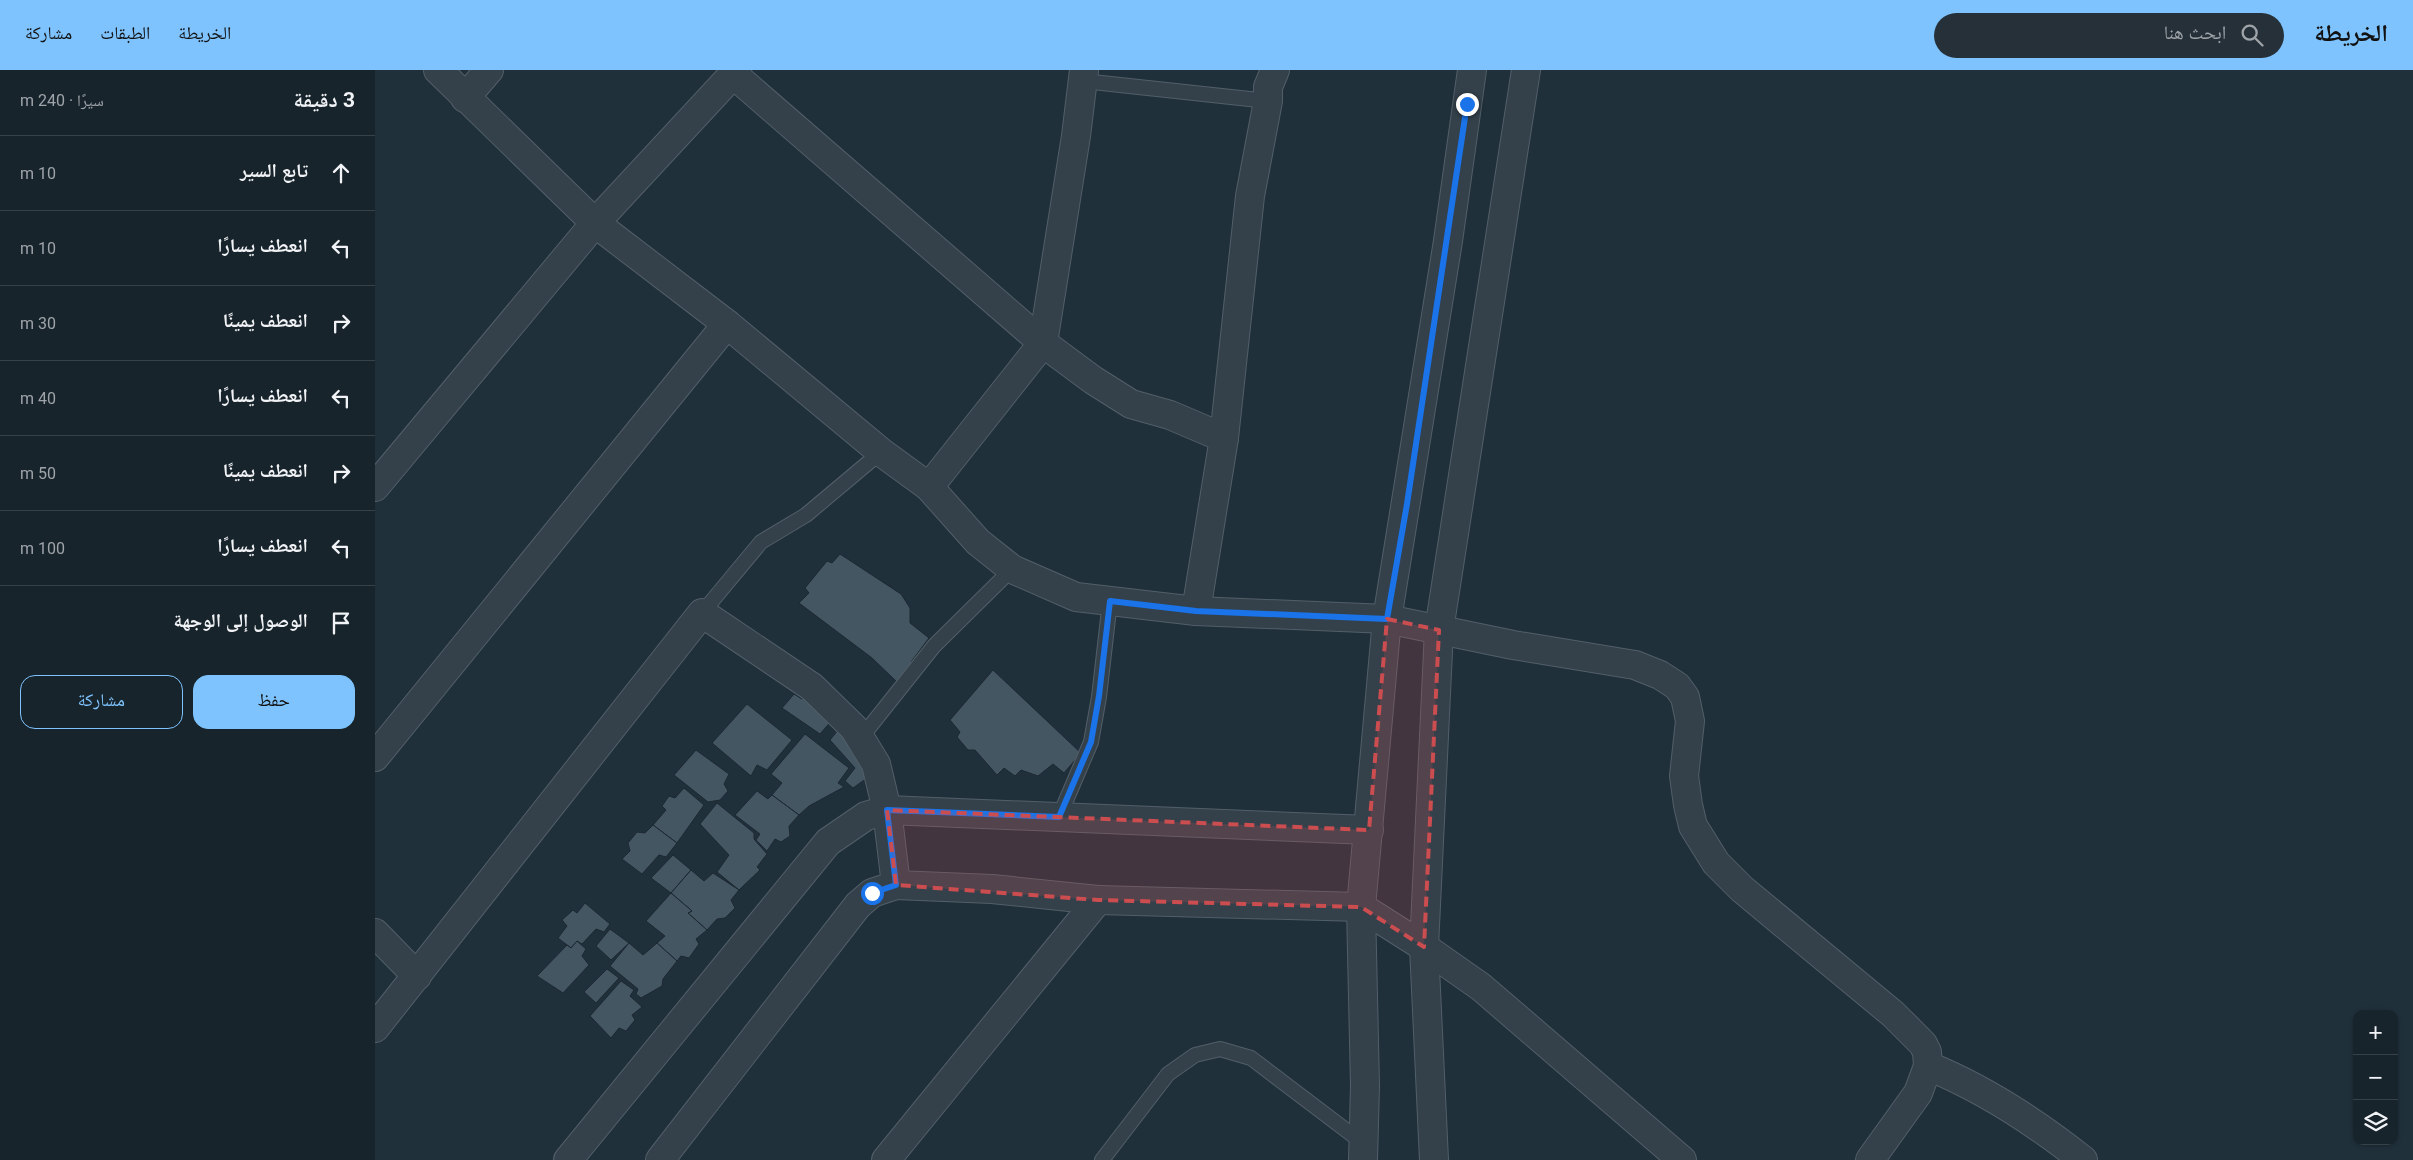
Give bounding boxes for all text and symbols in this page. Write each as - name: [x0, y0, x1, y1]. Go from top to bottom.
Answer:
- search box: [1934, 13, 2284, 58]
- text: الخريطة: [2314, 19, 2388, 47]
- text: ابحث هنا: [2164, 21, 2226, 44]
- icon: search: [2238, 21, 2266, 49]
- text: مشاركة: [25, 22, 72, 43]
- text: الطبقات: [100, 22, 150, 43]
- text: الخريطة: [178, 22, 231, 43]
- text: 3 دقيقة: [294, 88, 355, 112]
- text: سيرًا · 240 m: [20, 91, 104, 110]
- route end: [1456, 93, 1479, 116]
- text: تابع السير: [240, 159, 308, 182]
- icon: ahead: [327, 159, 355, 187]
- text: 10 m: [20, 164, 56, 183]
- text: انعطف يسارًا: [217, 234, 308, 257]
- icon: left: [327, 234, 355, 262]
- text: 10 m: [20, 239, 56, 258]
- text: انعطف يمينًا: [223, 309, 308, 332]
- icon: right: [327, 309, 355, 337]
- text: 30 m: [20, 314, 56, 333]
- text: انعطف يسارًا: [217, 384, 308, 407]
- icon: left: [327, 384, 355, 412]
- text: 40 m: [20, 389, 56, 408]
- text: انعطف يمينًا: [223, 459, 308, 482]
- icon: right: [327, 459, 355, 487]
- text: 50 m: [20, 464, 56, 483]
- text: انعطف يسارًا: [217, 534, 308, 557]
- icon: left: [327, 534, 355, 562]
- text: 100 m: [20, 539, 65, 558]
- text: الوصول إلى الوجهة: [174, 609, 308, 632]
- icon: arrive: [327, 609, 355, 637]
- button: مشاركة: [20, 675, 183, 729]
- button: حفظ: [193, 675, 355, 729]
- route start: [861, 882, 884, 905]
- map controls: [2353, 1010, 2398, 1145]
- button: +: [2353, 1010, 2398, 1055]
- button: −: [2353, 1055, 2398, 1100]
- button: layers: [2353, 1100, 2398, 1145]

